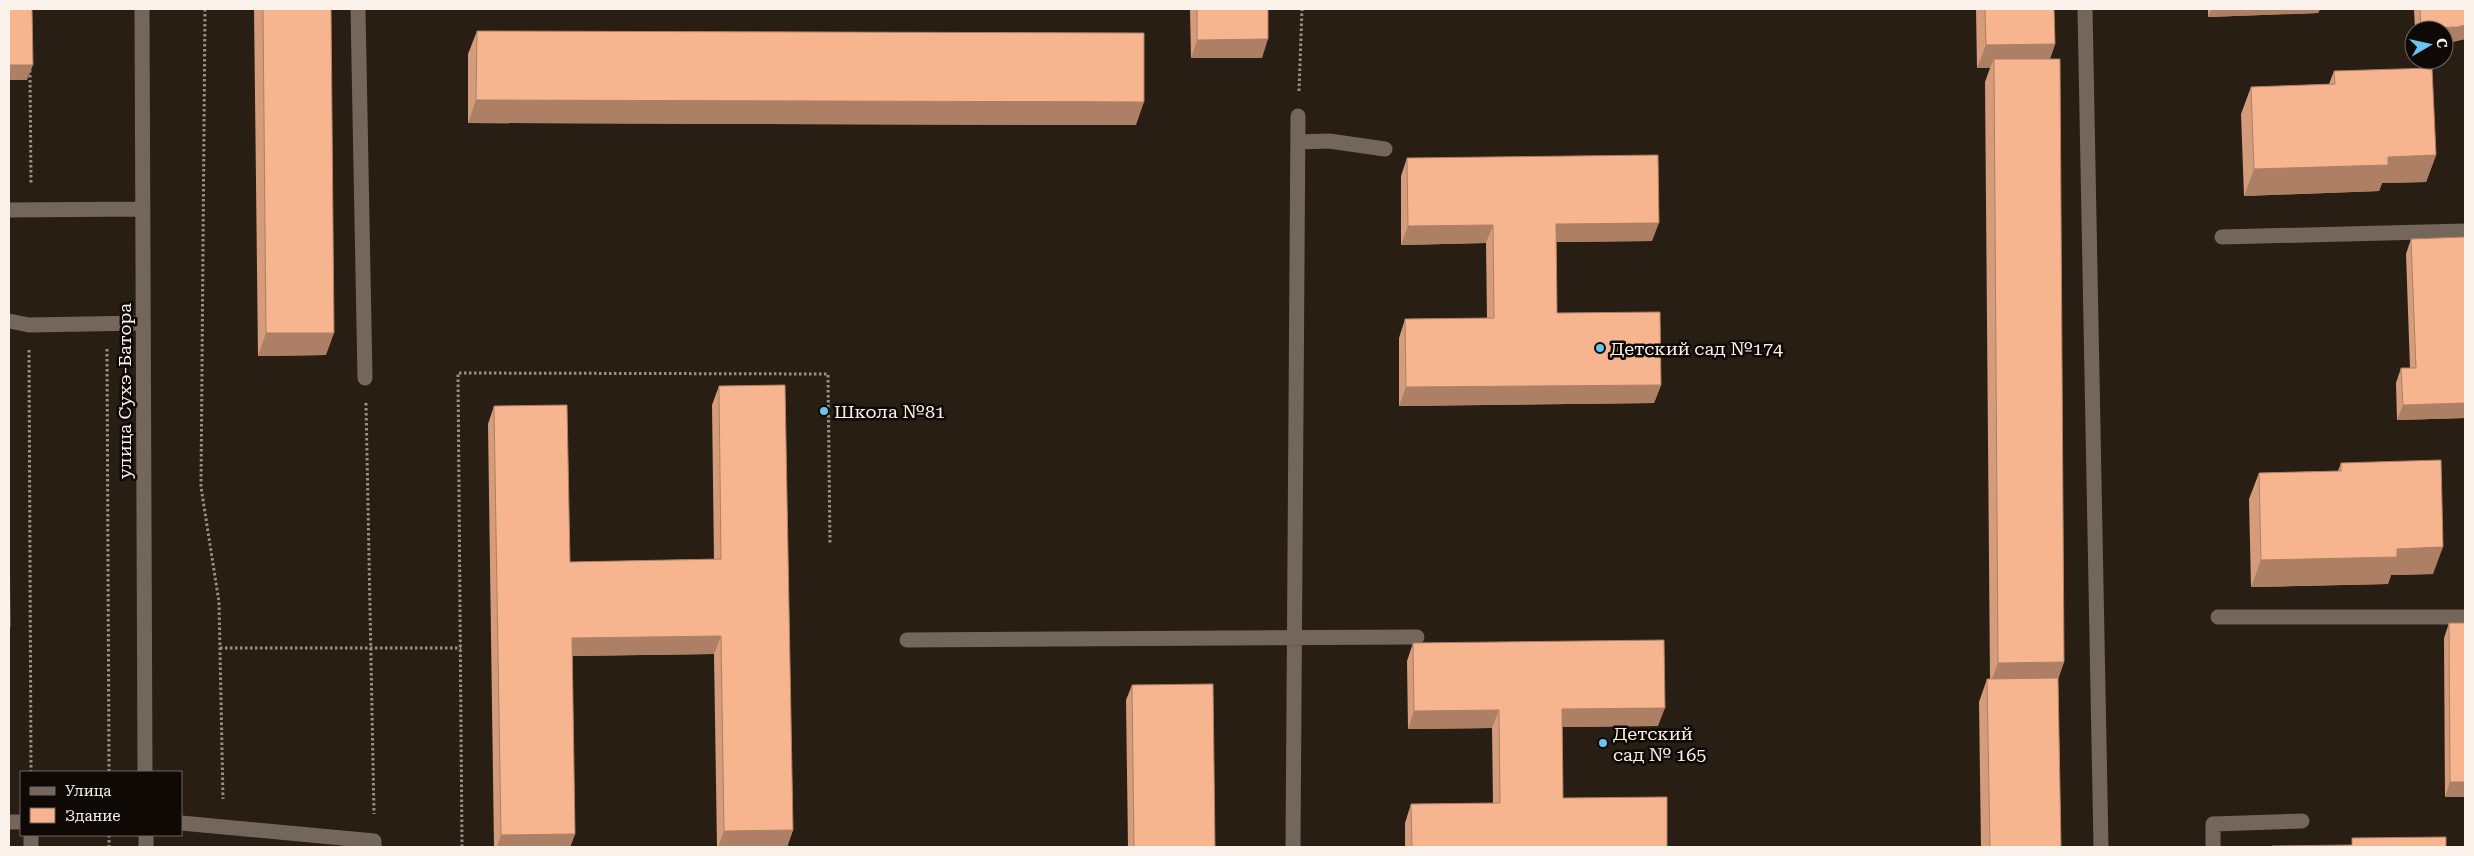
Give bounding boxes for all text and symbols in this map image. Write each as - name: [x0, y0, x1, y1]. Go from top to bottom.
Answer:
- north arrow: [2404, 20, 2454, 70]
- text: С: [2433, 37, 2451, 49]
- street label: улица Сухэ-Батора: [114, 303, 135, 479]
- place label: Детский сад №174: [1610, 338, 1783, 359]
- marker: Детский сад №174: [1594, 342, 1606, 354]
- place label: Школа №81: [834, 401, 945, 422]
- marker: Школа №81: [818, 405, 830, 417]
- place label: Детский сад № 165: [1613, 723, 1706, 765]
- marker: Детский сад № 165: [1597, 737, 1609, 749]
- legend: [20, 771, 182, 836]
- text: Улица: [65, 782, 111, 800]
- text: Здание: [65, 807, 121, 825]

